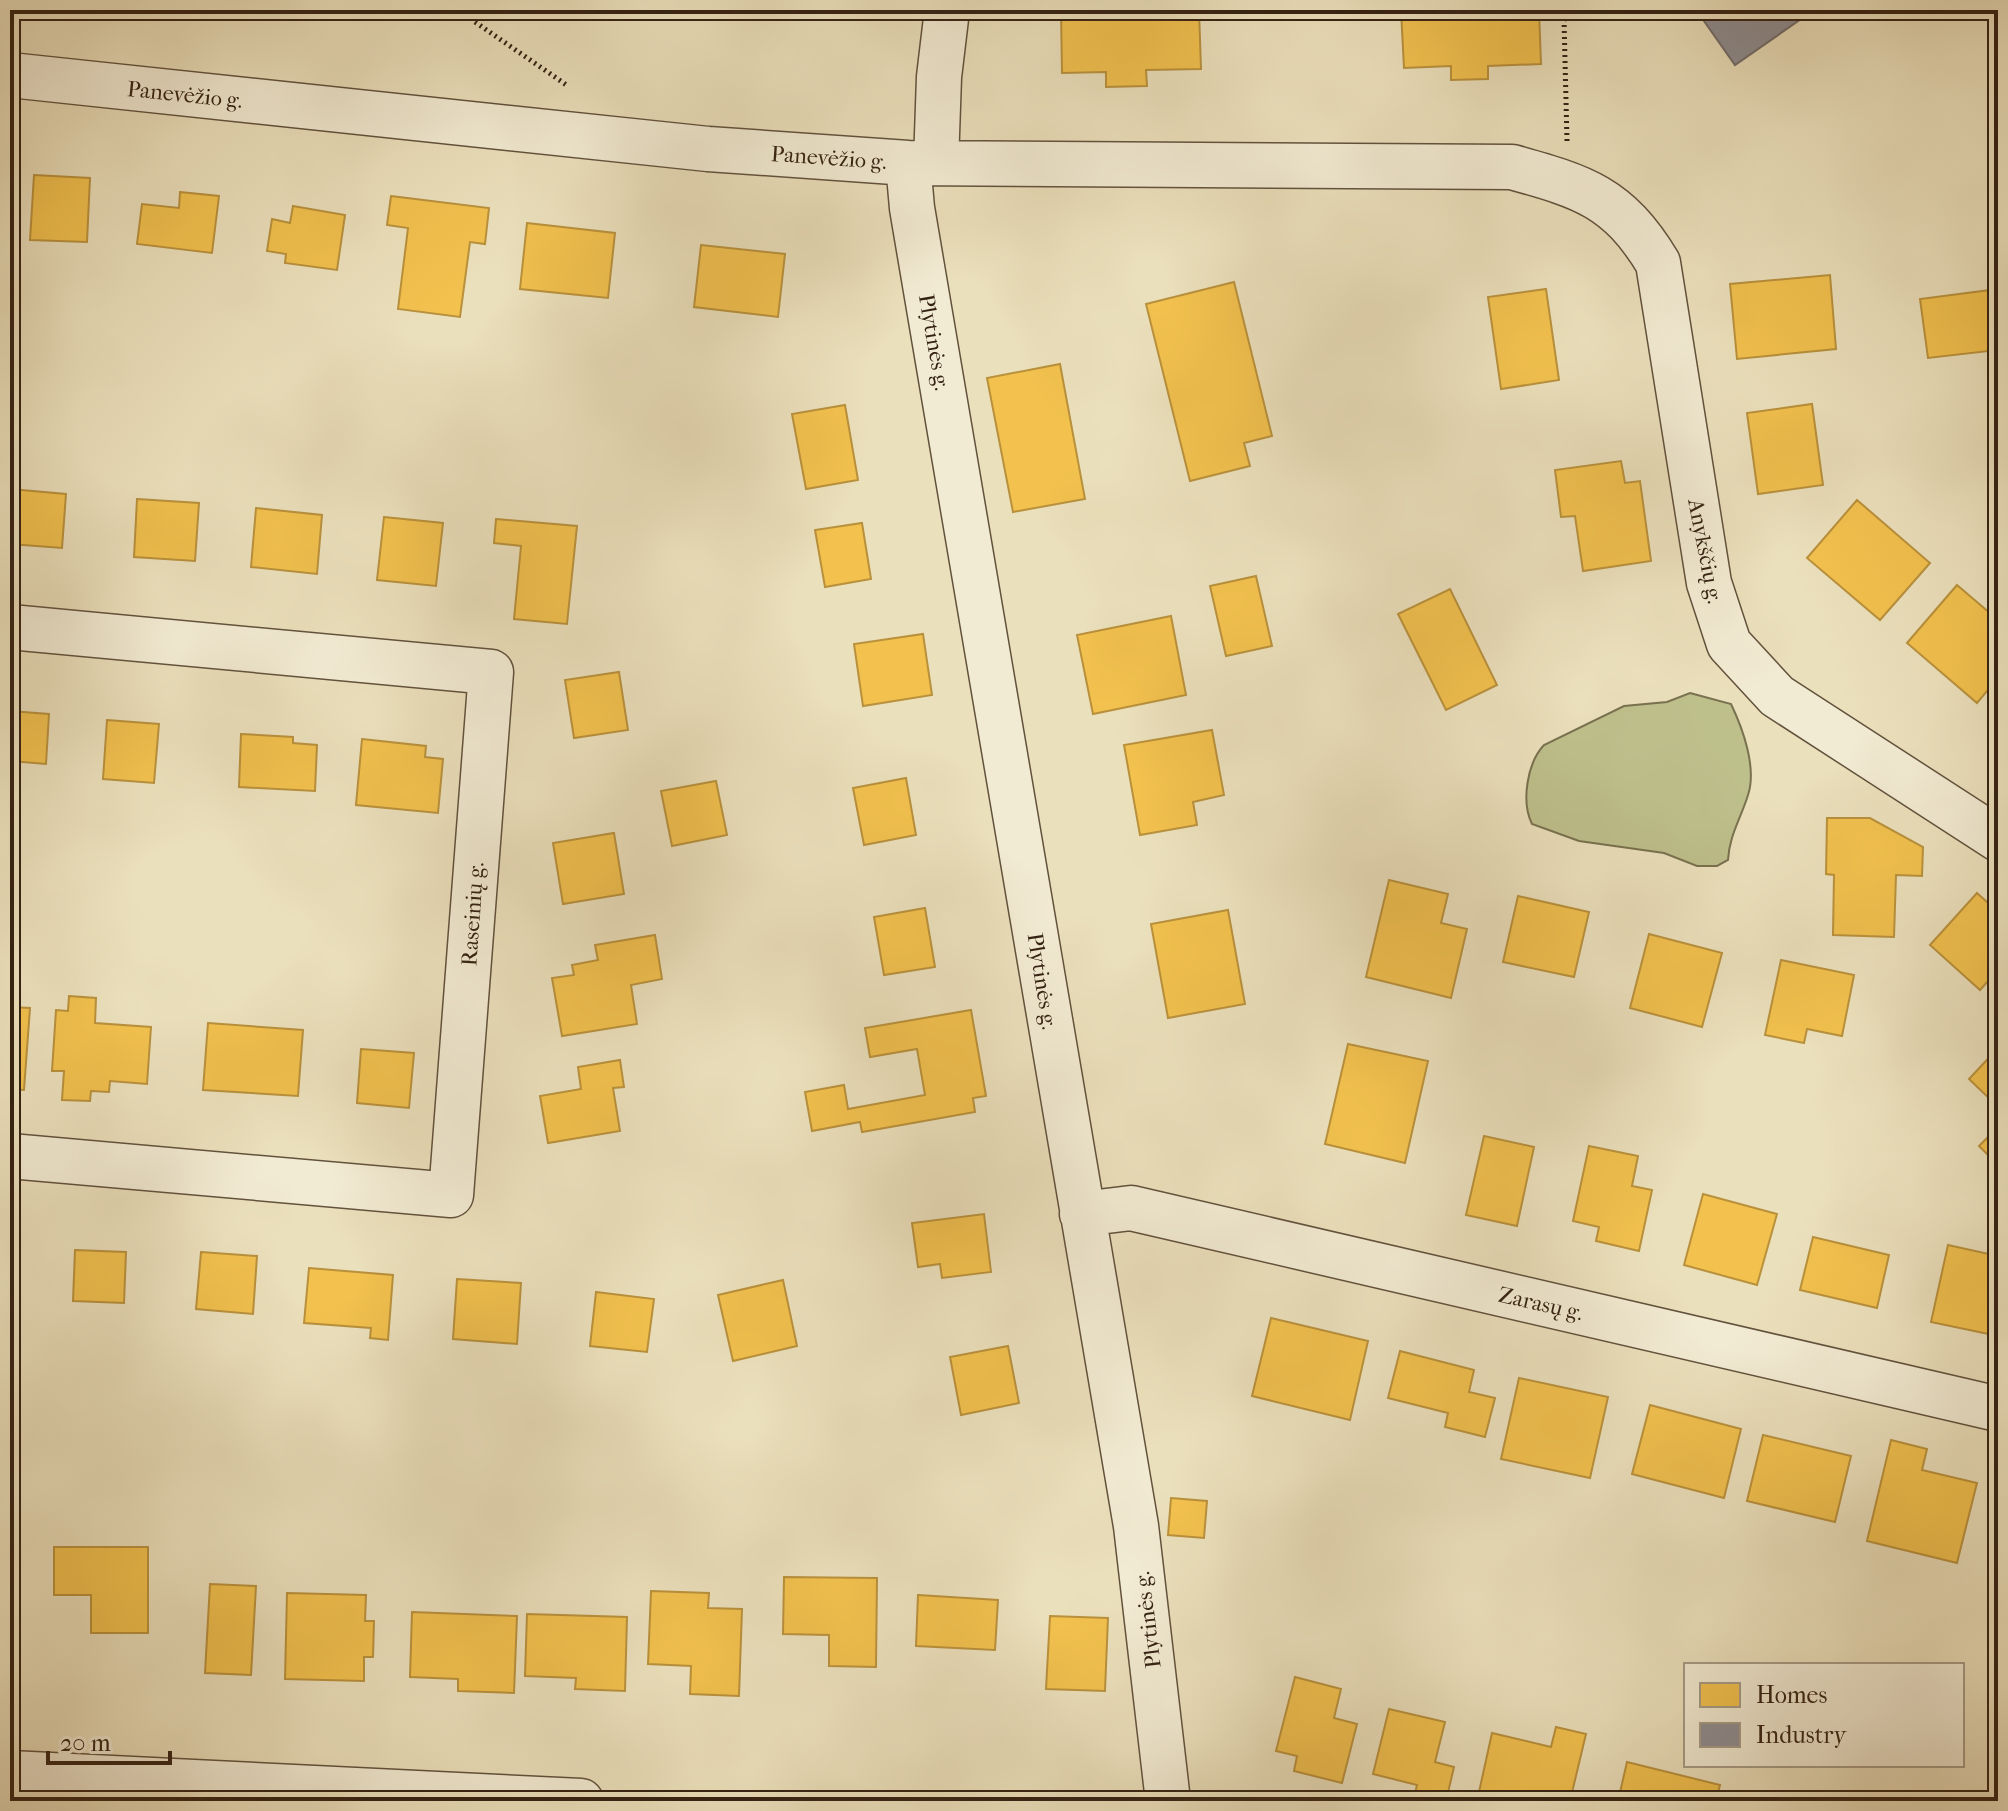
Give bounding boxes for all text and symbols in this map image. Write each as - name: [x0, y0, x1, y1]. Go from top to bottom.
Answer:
- street label: Panevėžio g.: [126, 76, 244, 114]
- street label: Panevėžio g.: [770, 141, 888, 175]
- street label: Plytinės g.: [913, 292, 955, 392]
- street label: Anykščių g.: [1682, 495, 1728, 606]
- street label: Raseinių g.: [456, 861, 490, 967]
- street label: Plytinės g.: [1022, 931, 1062, 1031]
- street label: Zarasų g.: [1496, 1282, 1586, 1326]
- street label: Plytinės g.: [1129, 1570, 1167, 1670]
- legend: [1684, 1663, 1964, 1767]
- text: Homes: [1756, 1681, 1827, 1709]
- scale bar: [48, 1715, 170, 1765]
- text: Industry: [1756, 1721, 1847, 1749]
- text: 20 m: [60, 1729, 111, 1757]

